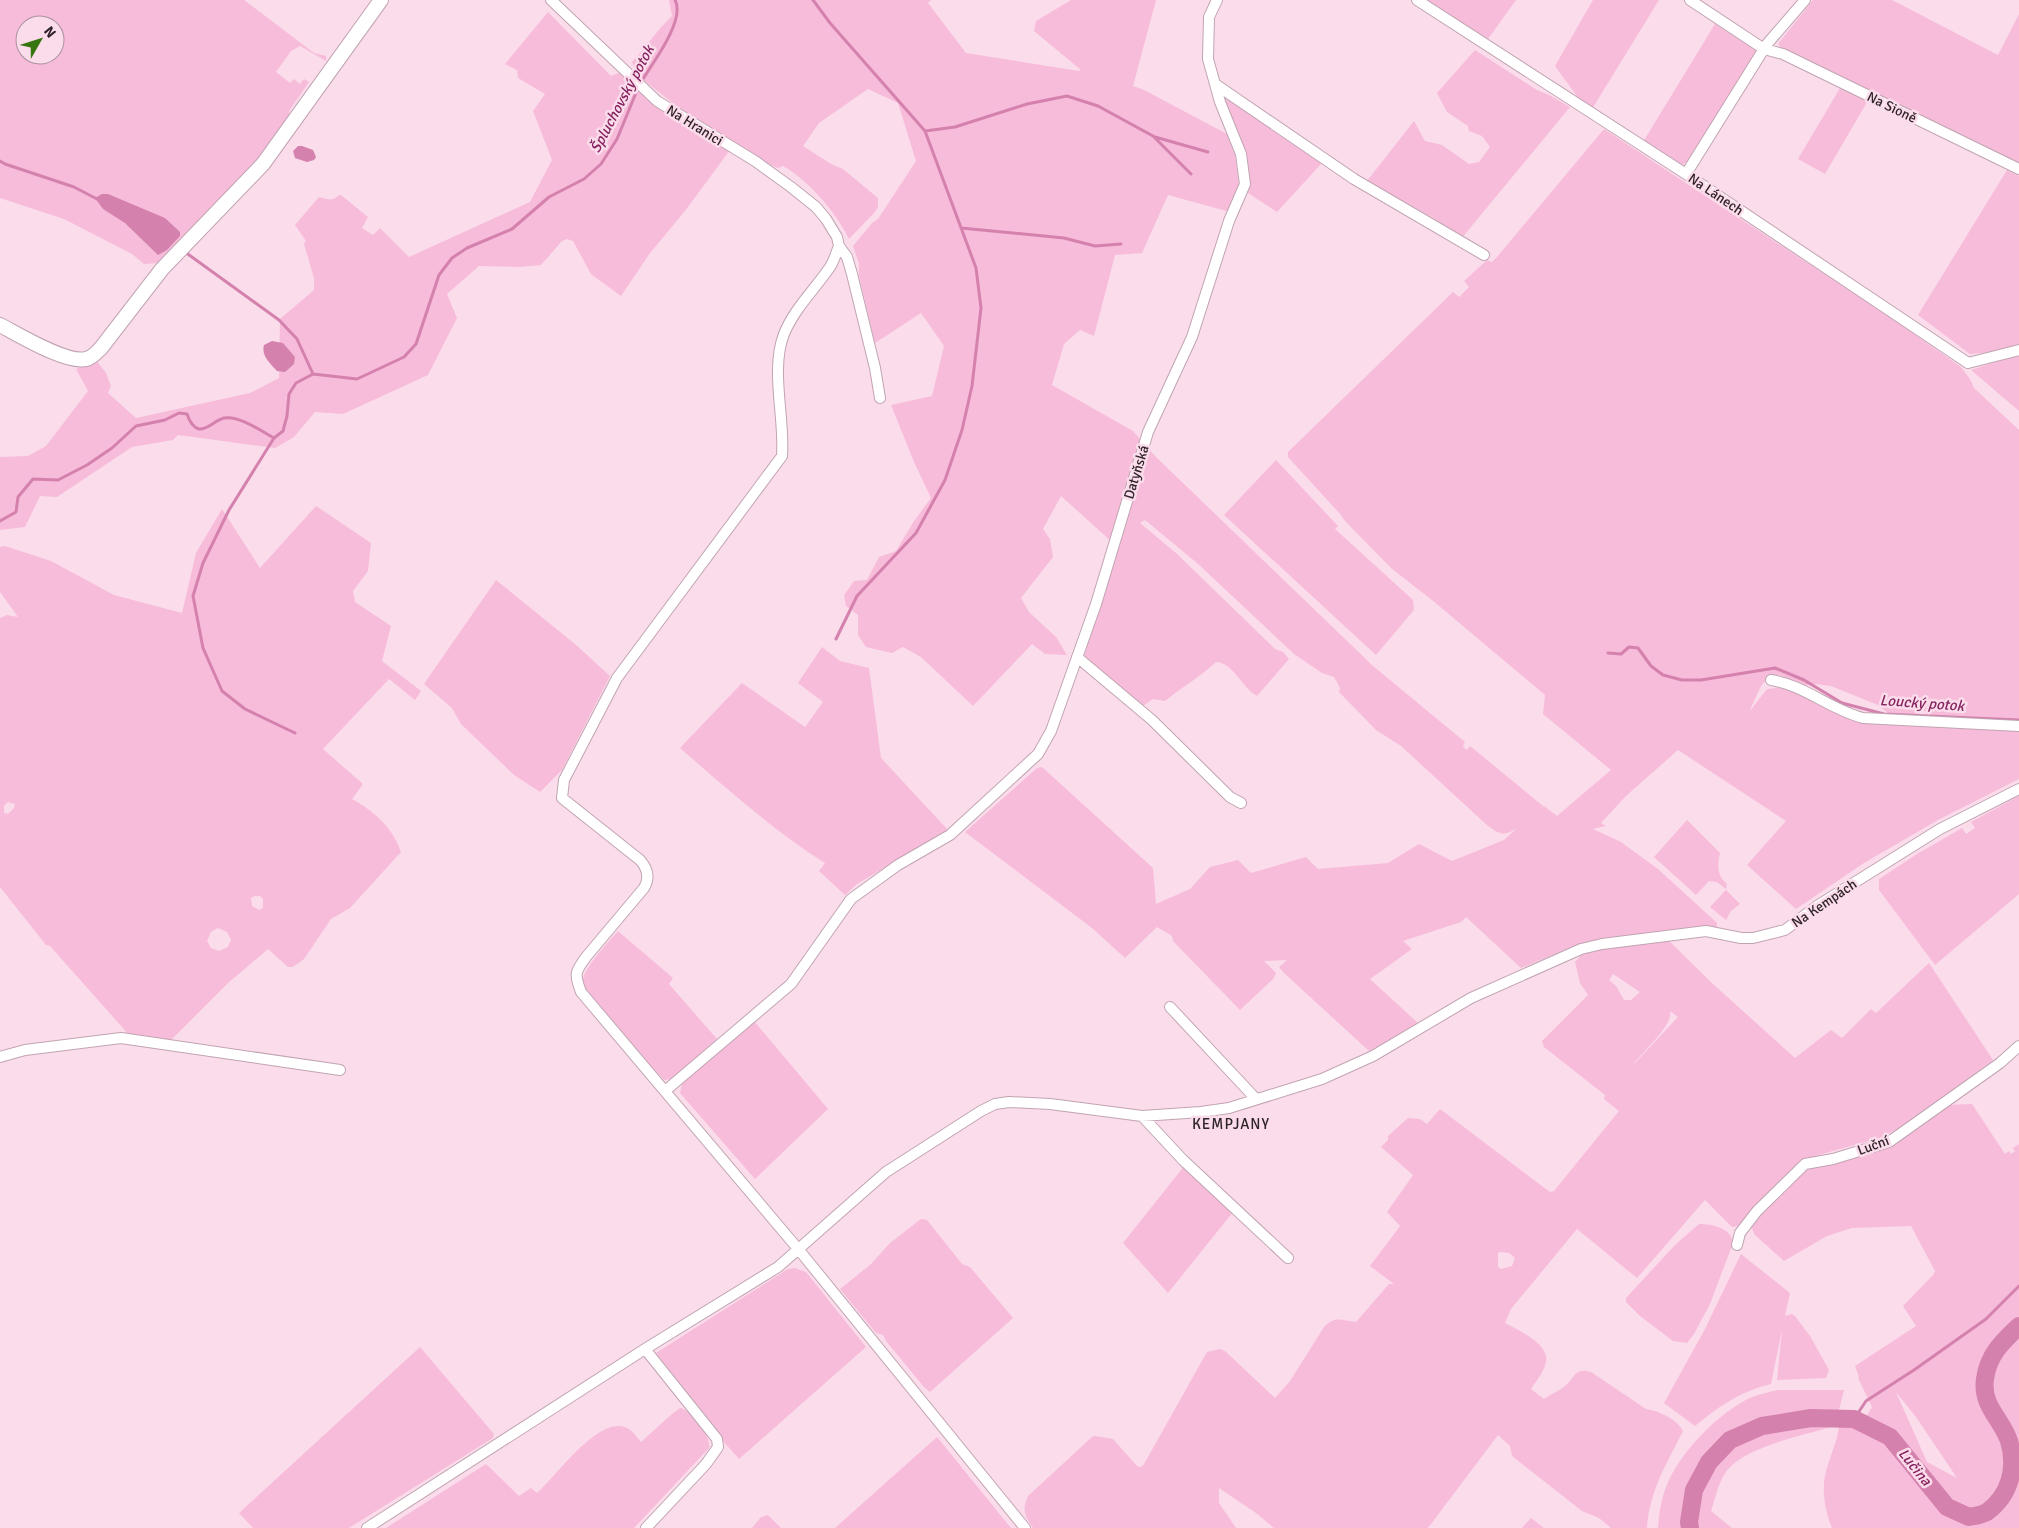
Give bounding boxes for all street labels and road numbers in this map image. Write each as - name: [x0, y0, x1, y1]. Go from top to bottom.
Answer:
- street label: Na Sioně: [1864, 88, 1919, 127]
- street label: Na Hranici: [663, 101, 726, 149]
- street label: Na Lánech: [1685, 170, 1747, 219]
- street label: Datyňská: [1120, 443, 1153, 501]
- street label: Na Kempách: [1789, 875, 1860, 931]
- street label: Luční: [1855, 1132, 1892, 1159]

